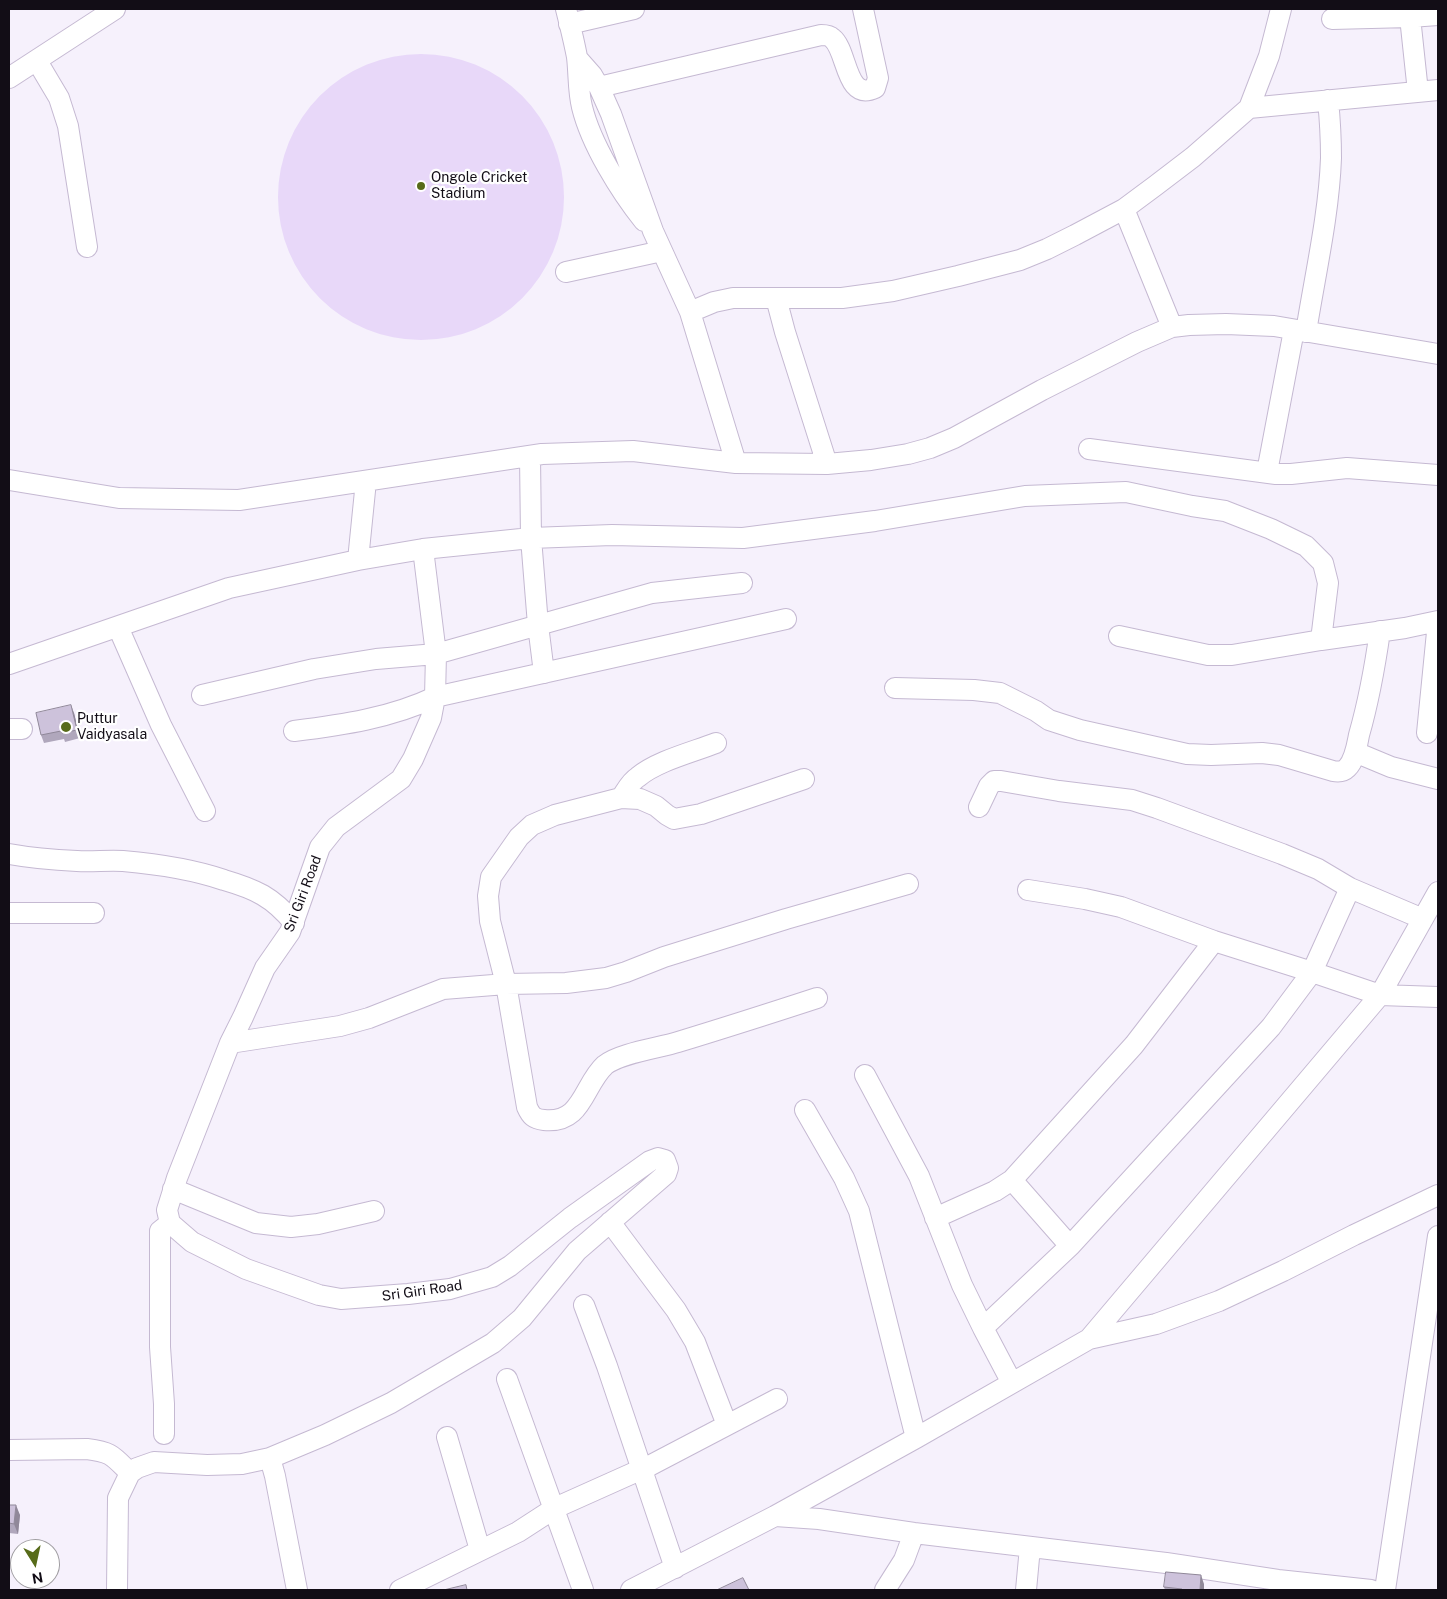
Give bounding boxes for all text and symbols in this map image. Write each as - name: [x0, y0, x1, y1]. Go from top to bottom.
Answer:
- place label: Ongole Cricket Stadium: [431, 170, 528, 202]
- marker: Ongole Cricket Stadium: [415, 180, 427, 192]
- place label: Puttur Vaidyasala: [77, 711, 147, 744]
- marker: Puttur Vaidyasala: [59, 720, 73, 734]
- street label: Sri Giri Road: [281, 853, 325, 935]
- street label: Sri Giri Road: [381, 1277, 463, 1305]
- north arrow: [10, 1539, 60, 1589]
- text: N: [31, 1569, 44, 1587]

